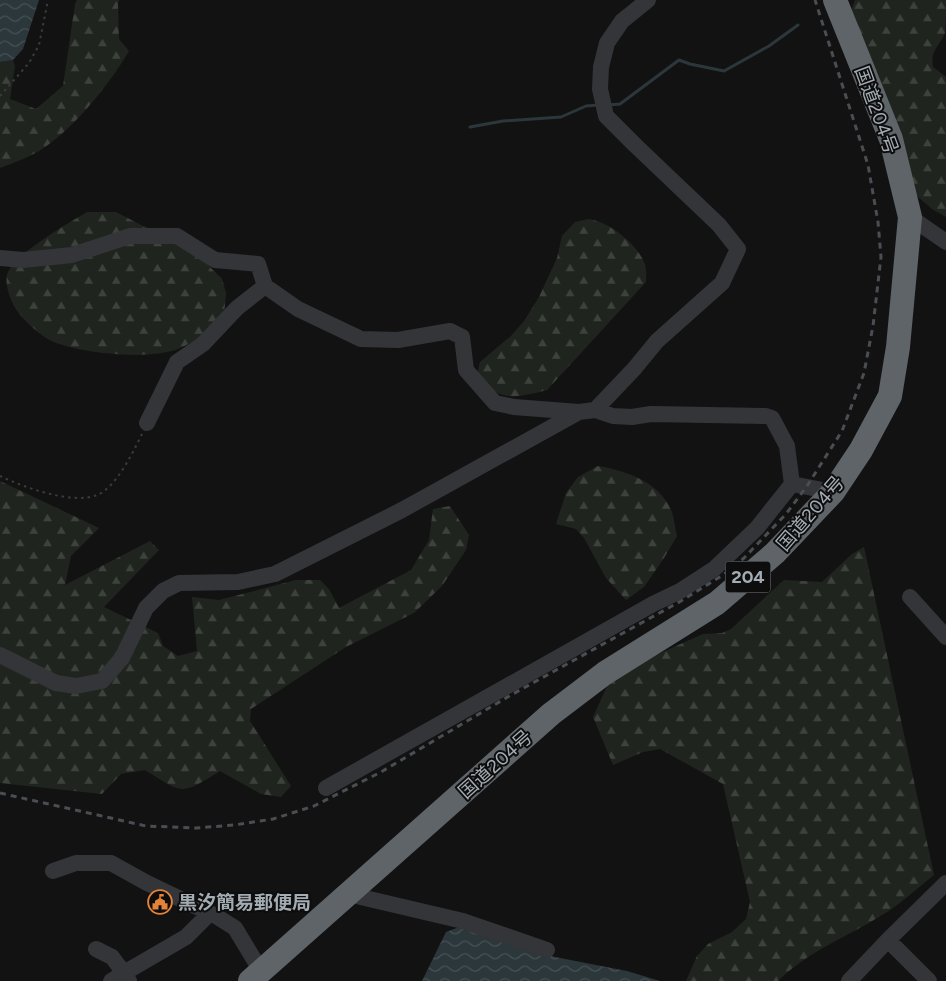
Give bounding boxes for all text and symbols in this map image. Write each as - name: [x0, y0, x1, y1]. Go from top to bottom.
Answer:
- street label: 国道204号: [850, 63, 903, 157]
- street label: 国道204号: [772, 471, 849, 555]
- road number: 204: [726, 562, 770, 592]
- street label: 国道204号: [454, 725, 537, 804]
- public building icon: 黒汐簡易郵便局: [147, 889, 173, 915]
- place label: 黒汐簡易郵便局: [178, 891, 311, 914]

